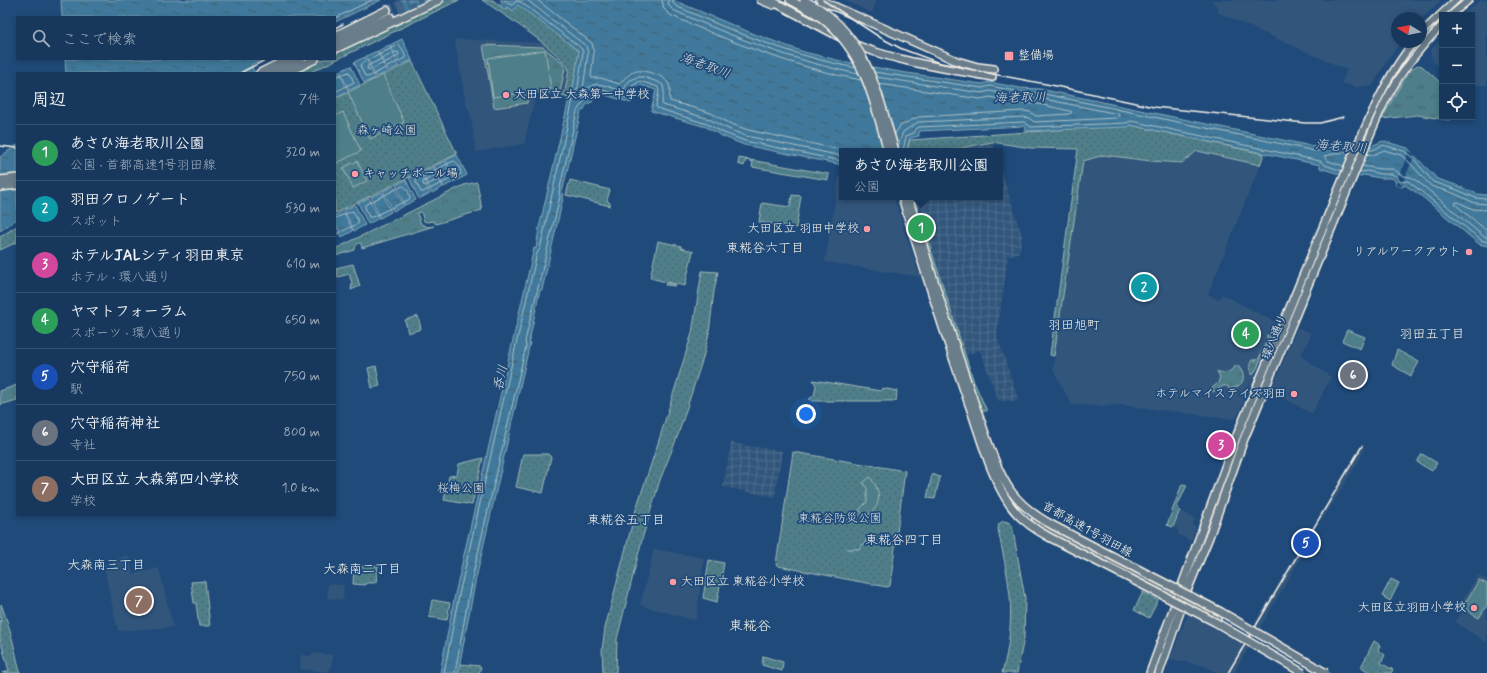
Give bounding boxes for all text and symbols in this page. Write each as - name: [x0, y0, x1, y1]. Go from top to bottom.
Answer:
- north arrow: [1391, 12, 1427, 48]
- map controls: [1439, 12, 1475, 120]
- button: +: [1439, 12, 1475, 48]
- search box: [16, 16, 336, 60]
- icon: search: [30, 27, 52, 49]
- text: ここで検索: [62, 30, 137, 50]
- place label: 整備場: [1018, 48, 1054, 64]
- button: −: [1439, 48, 1475, 84]
- water label: 海老取川: [678, 49, 732, 83]
- marker: 整備場: [1003, 50, 1015, 62]
- button: locate: [1439, 84, 1475, 120]
- place label: 大田区立 大森第一中学校: [514, 87, 649, 103]
- text: 周辺: [32, 89, 66, 111]
- water label: 海老取川: [994, 89, 1046, 107]
- marker: 大田区立 大森第一中学校: [501, 90, 511, 100]
- text: 7件: [299, 91, 320, 108]
- park label: 森ヶ崎公園: [357, 123, 417, 139]
- text: あさひ海老取川公園: [70, 134, 205, 154]
- water label: 海老取川: [1314, 136, 1368, 158]
- text: 1: [42, 144, 48, 161]
- text: 320 m: [286, 144, 320, 161]
- popup: [839, 148, 1003, 200]
- text: あさひ海老取川公園: [854, 156, 988, 176]
- text: 公園 · 首都高速1号羽田線: [70, 157, 216, 174]
- place label: キャッチボール場: [363, 166, 458, 182]
- marker: キャッチボール場: [350, 169, 360, 179]
- text: 公園: [854, 179, 880, 196]
- text: 羽田クロノゲート: [70, 190, 190, 210]
- text: 2: [42, 200, 48, 217]
- text: 530 m: [285, 200, 320, 217]
- text: スポット: [70, 213, 122, 230]
- pin: 1: [908, 213, 934, 243]
- place label: 大田区立 羽田中学校: [748, 221, 859, 237]
- marker: 大田区立 羽田中学校: [862, 224, 872, 234]
- district label: 東糀谷六丁目: [726, 240, 804, 257]
- place label: リアルワークアウト: [1353, 244, 1461, 260]
- text: ホテルJALシティ羽田東京: [70, 246, 245, 266]
- marker: リアルワークアウト: [1464, 247, 1474, 257]
- text: 3: [42, 256, 48, 273]
- text: 610 m: [286, 256, 320, 273]
- text: ホテル · 環八通り: [70, 269, 170, 286]
- pin: 2: [1131, 272, 1157, 302]
- text: ヤマトフォーラム: [70, 302, 188, 322]
- text: 4: [41, 312, 49, 329]
- text: 650 m: [285, 312, 320, 329]
- street label: 環八通り: [1259, 312, 1291, 362]
- district label: 羽田旭町: [1048, 317, 1100, 334]
- pin: 4: [1233, 319, 1259, 349]
- text: スポーツ · 環八通り: [70, 325, 184, 342]
- district label: 羽田五丁目: [1399, 326, 1465, 343]
- text: 穴守稲荷: [70, 358, 130, 378]
- pin: 6: [1340, 360, 1366, 390]
- water label: 呑川: [490, 363, 512, 393]
- text: 5: [41, 368, 49, 385]
- text: 750 m: [284, 368, 320, 385]
- text: 駅: [70, 381, 83, 398]
- place label: ホテルマイステイズ羽田: [1155, 386, 1286, 402]
- marker: ホテルマイステイズ羽田: [1289, 389, 1299, 399]
- your location: [796, 404, 816, 424]
- text: 穴守稲荷神社: [70, 414, 160, 434]
- text: 6: [42, 424, 48, 441]
- text: 800 m: [284, 424, 320, 441]
- pin: 3: [1208, 430, 1234, 460]
- text: 寺社: [70, 437, 96, 454]
- text: 大田区立 大森第四小学校: [70, 470, 239, 490]
- text: 7: [41, 480, 49, 497]
- text: 1.0 km: [282, 480, 320, 497]
- park label: 桜梅公園: [437, 481, 485, 497]
- text: 学校: [70, 493, 96, 510]
- street label: 首都高速1号羽田線: [1039, 498, 1135, 562]
- park label: 東糀谷防災公園: [798, 511, 882, 527]
- district label: 東糀谷五丁目: [587, 512, 665, 529]
- pin: 5: [1293, 528, 1319, 558]
- district label: 東糀谷四丁目: [865, 532, 943, 549]
- district label: 大森南三丁目: [67, 557, 145, 574]
- district label: 大森南二丁目: [323, 561, 401, 578]
- place label: 大田区立 東糀谷小学校: [681, 574, 804, 590]
- marker: 大田区立 東糀谷小学校: [668, 577, 678, 587]
- pin: 7: [126, 586, 152, 616]
- place label: 大田区立羽田小学校: [1358, 600, 1466, 616]
- marker: 大田区立羽田小学校: [1469, 603, 1479, 613]
- district label: 東糀谷: [729, 617, 771, 635]

